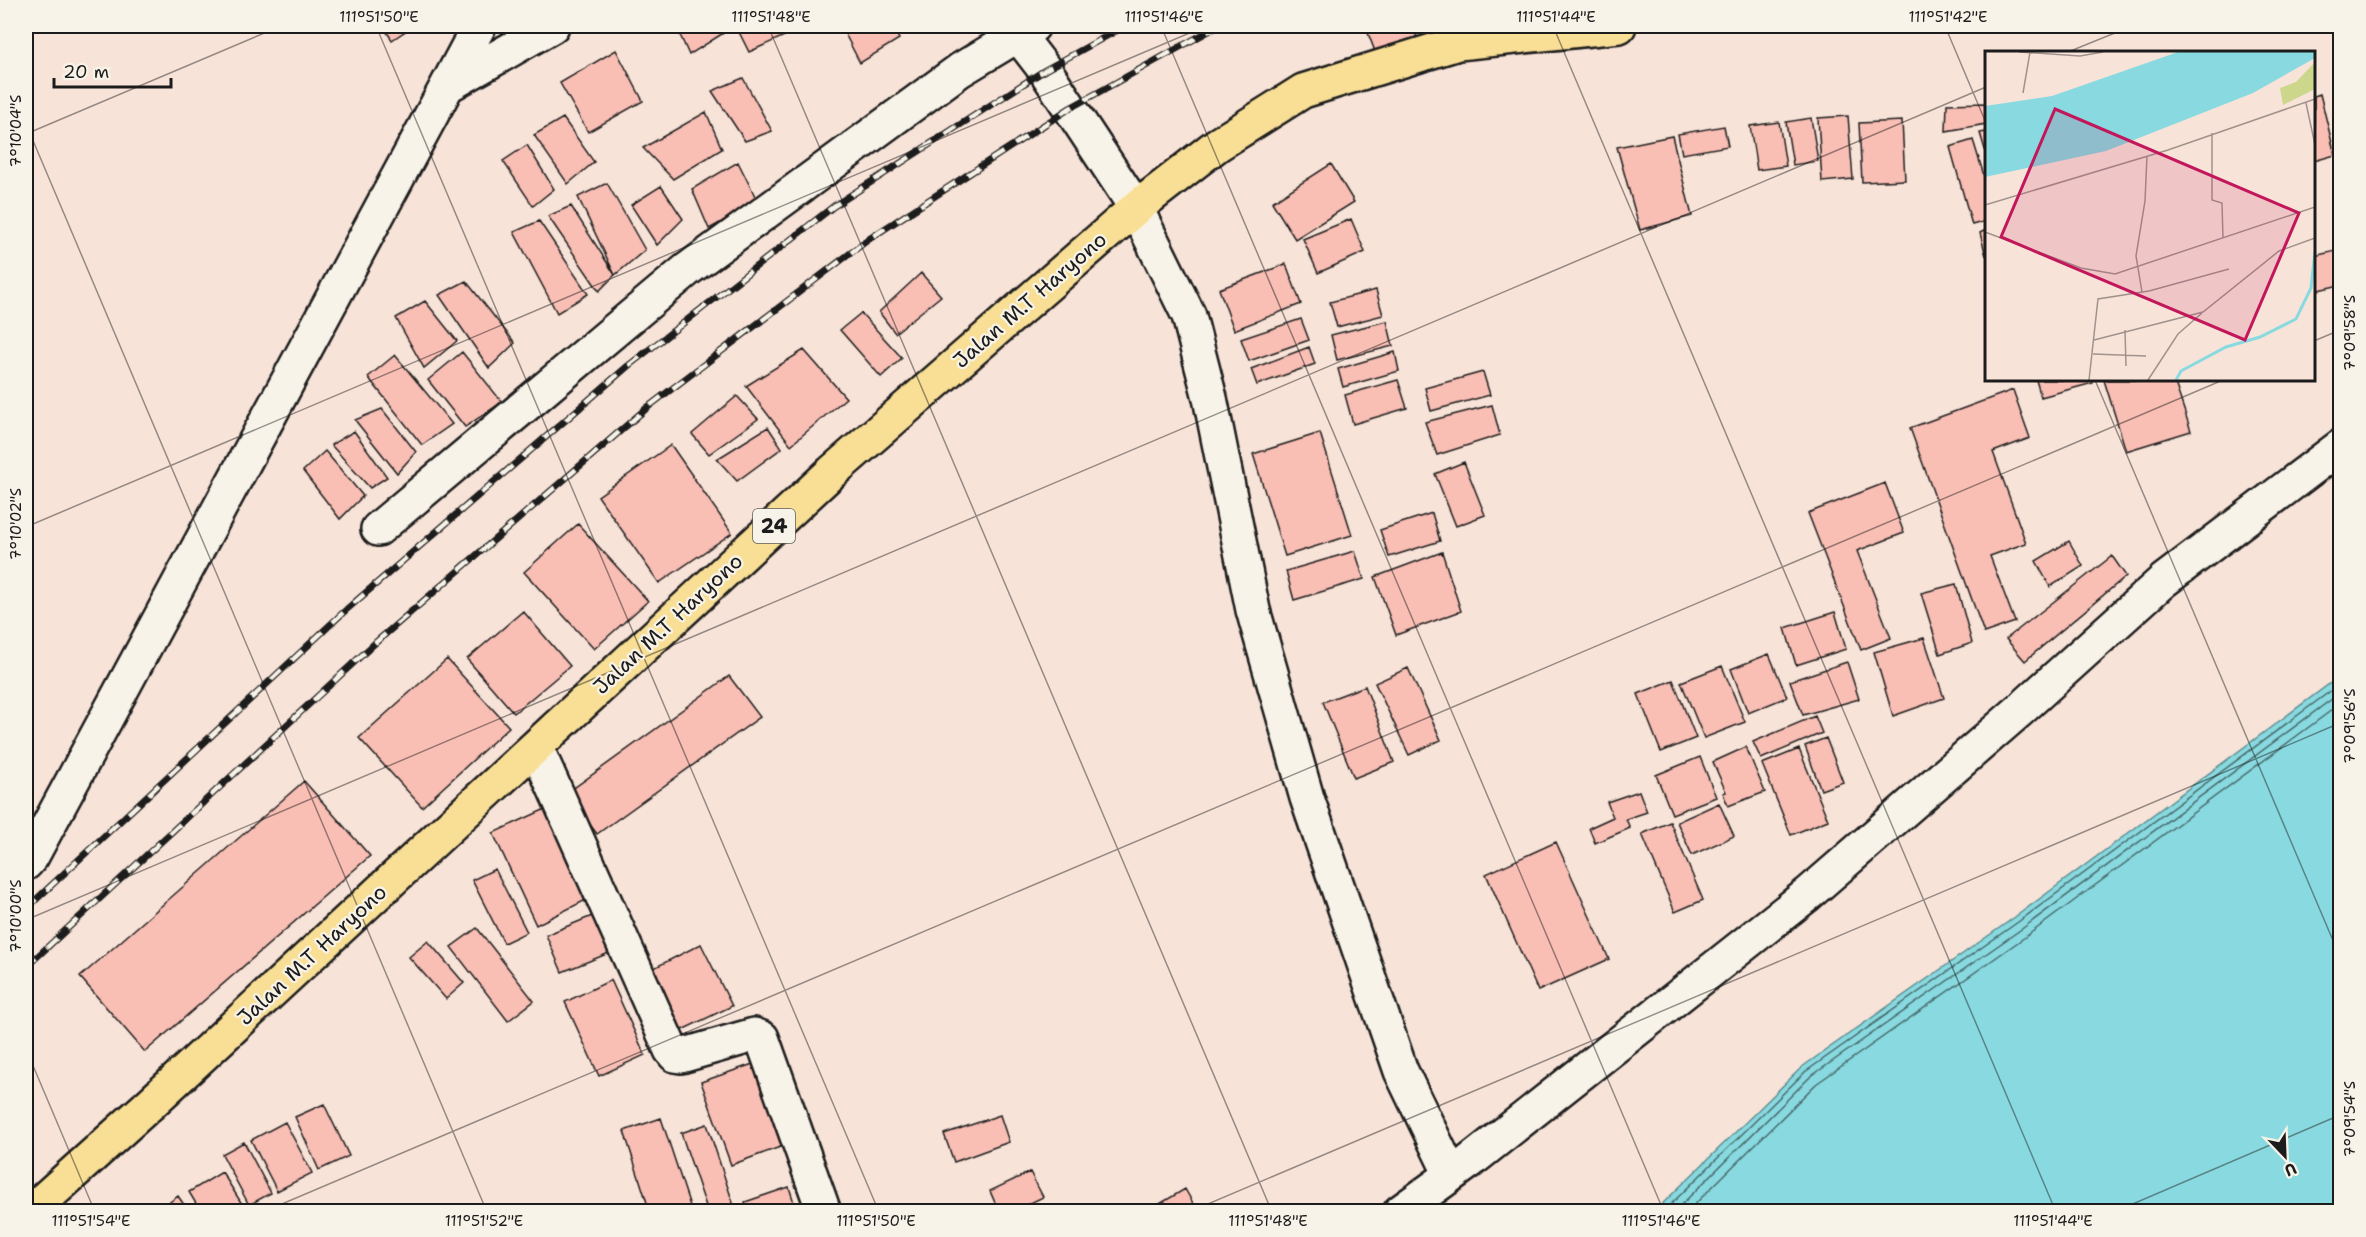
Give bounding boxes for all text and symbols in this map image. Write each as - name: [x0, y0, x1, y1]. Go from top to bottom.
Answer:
- text: 111°51'50"E: [339, 7, 419, 27]
- text: 111°51'48"E: [731, 7, 811, 27]
- text: 111°51'46"E: [1125, 7, 1203, 27]
- text: 111°51'44"E: [1516, 7, 1596, 27]
- text: 111°51'42"E: [1909, 7, 1987, 27]
- scale bar: [54, 51, 171, 89]
- inset map: [1985, 51, 2315, 381]
- text: 20 m: [63, 60, 109, 84]
- text: 7°10'04"S: [6, 95, 26, 167]
- street label: Jalan M.T Haryono: [947, 226, 1113, 374]
- text: 7°09'58"S: [2340, 295, 2360, 371]
- text: 7°10'02"S: [6, 488, 26, 560]
- road number: 24: [753, 509, 795, 543]
- street label: Jalan M.T Haryono: [587, 547, 749, 701]
- text: 7°09'56"S: [2340, 688, 2360, 764]
- street label: Jalan M.T Haryono: [231, 878, 393, 1032]
- text: 7°10'00"S: [6, 879, 26, 953]
- text: 7°09'54"S: [2340, 1081, 2360, 1157]
- north arrow: [2255, 1126, 2315, 1186]
- text: U: [2281, 1158, 2300, 1181]
- text: 111°51'54"E: [52, 1211, 130, 1231]
- text: 111°51'52"E: [445, 1211, 523, 1231]
- text: 111°51'50"E: [836, 1211, 916, 1231]
- text: 111°51'48"E: [1228, 1211, 1308, 1231]
- text: 111°51'46"E: [1622, 1211, 1700, 1231]
- text: 111°51'44"E: [2013, 1211, 2093, 1231]

